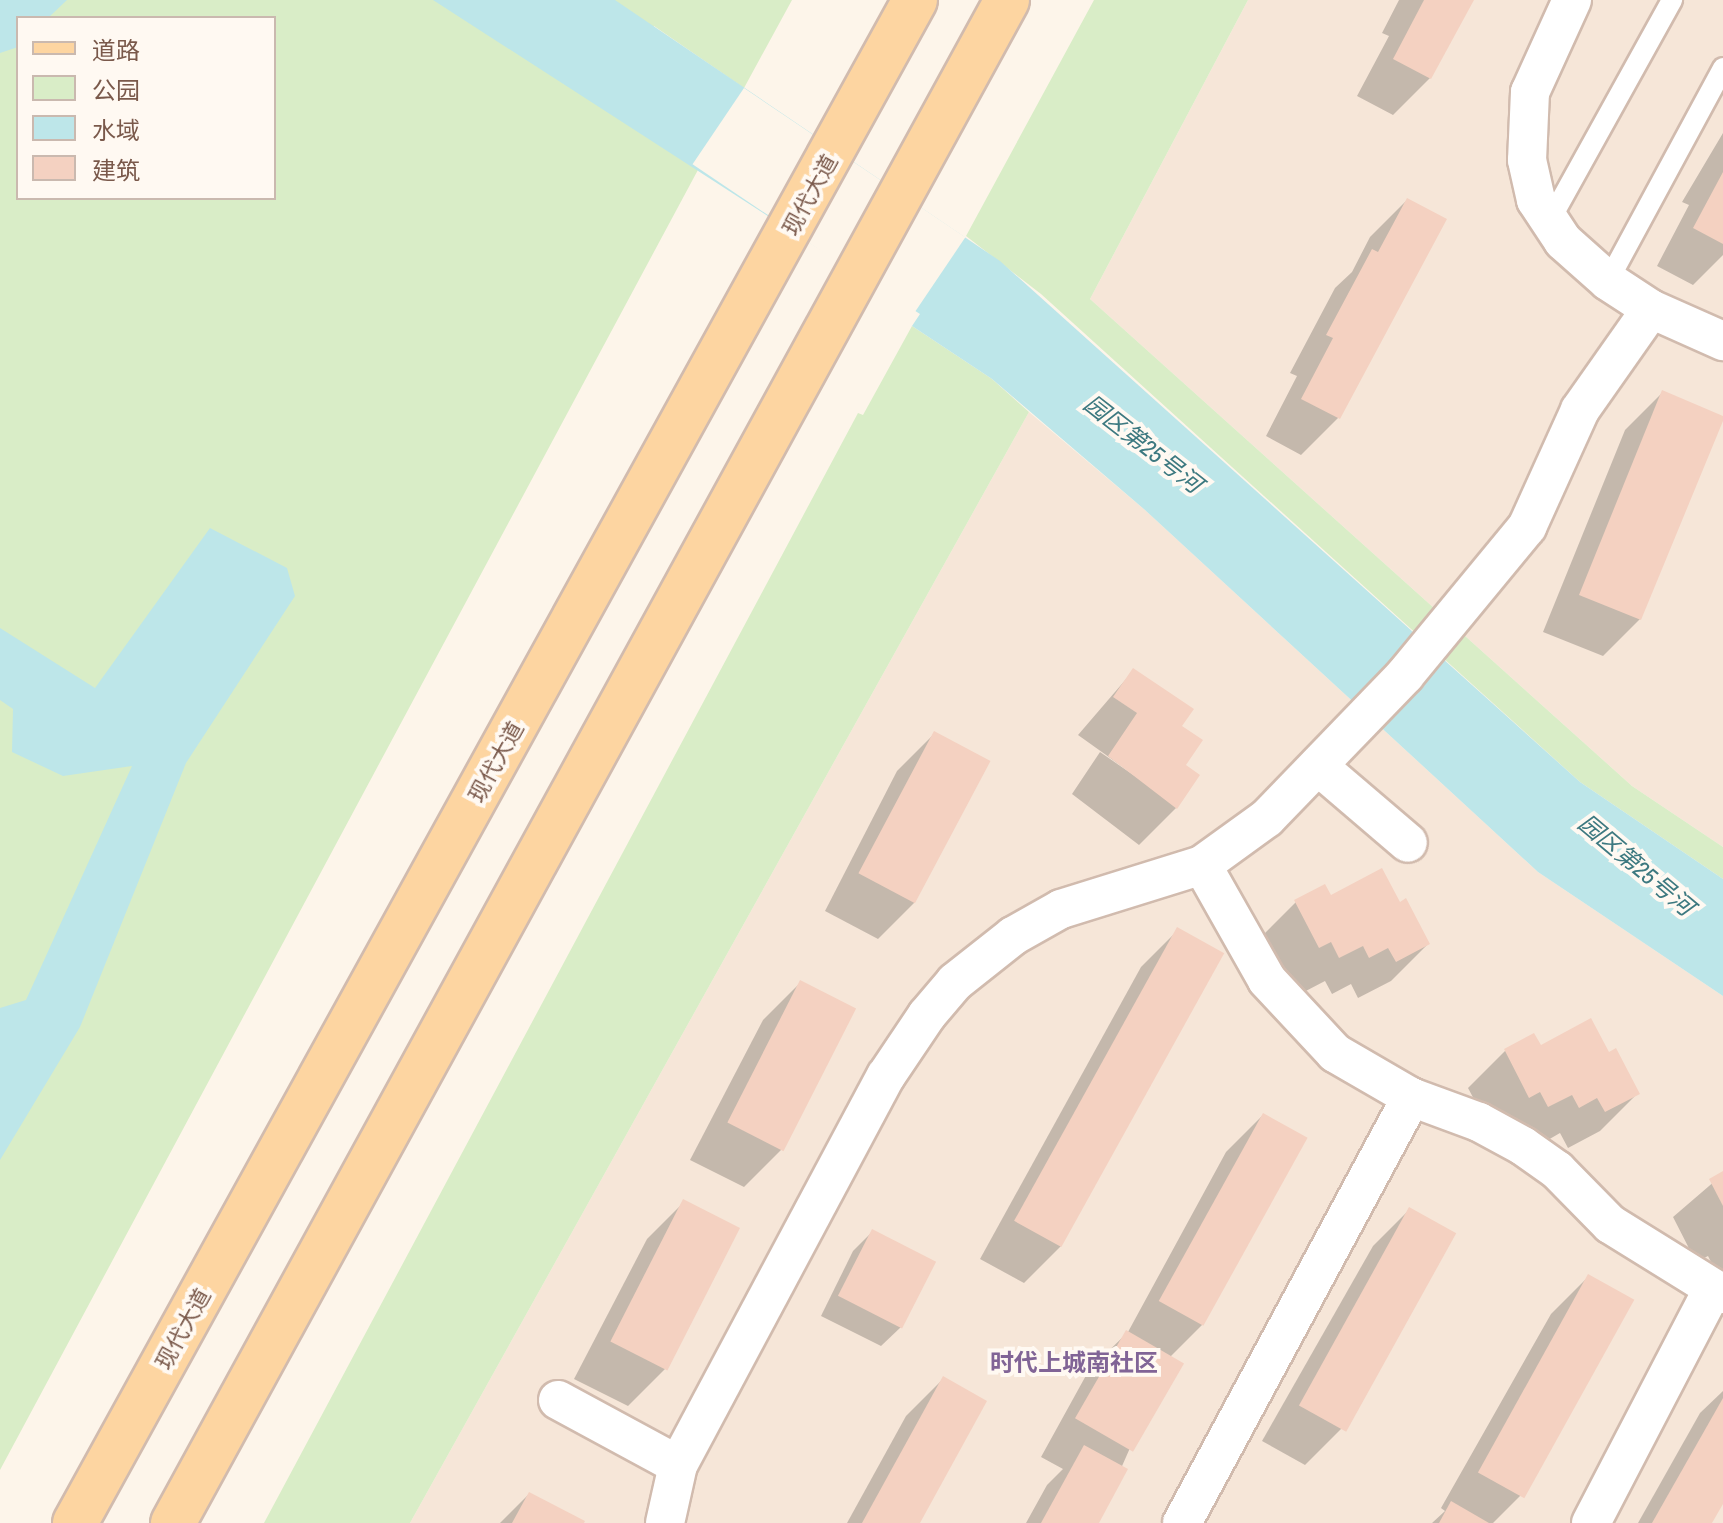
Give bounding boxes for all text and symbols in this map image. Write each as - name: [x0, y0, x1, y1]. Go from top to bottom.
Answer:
- legend: [16, 16, 276, 200]
- text: 道路: [92, 34, 140, 66]
- text: 公园: [92, 74, 140, 106]
- text: 水域: [92, 114, 140, 146]
- street label: 现代大道: [777, 150, 843, 240]
- text: 建筑: [92, 154, 140, 186]
- water label: 园区第25号河: [1078, 389, 1208, 499]
- street label: 现代大道: [463, 717, 529, 807]
- water label: 园区第25号河: [1572, 808, 1700, 922]
- street label: 现代大道: [150, 1284, 216, 1374]
- district label: 时代上城南社区: [990, 1349, 1158, 1377]

